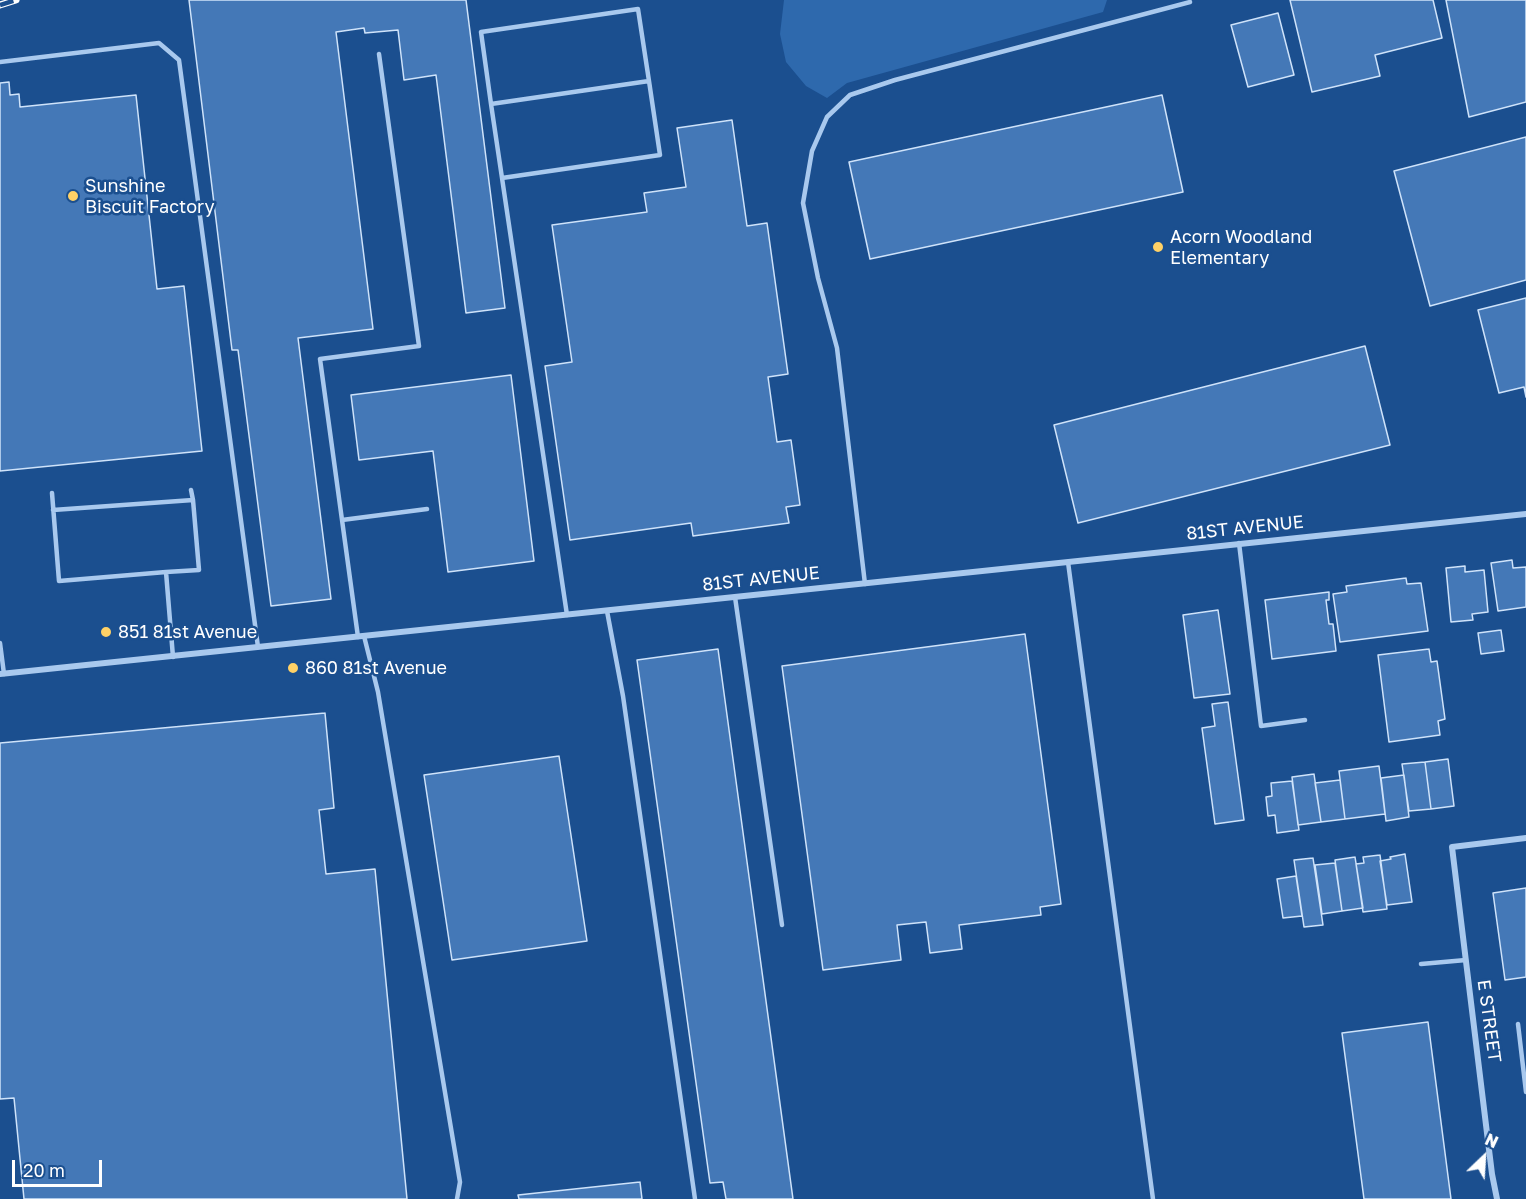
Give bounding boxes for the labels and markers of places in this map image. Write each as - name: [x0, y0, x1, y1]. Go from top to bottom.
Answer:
- place label: Sunshine Biscuit Factory: [85, 175, 215, 218]
- marker: Sunshine Biscuit Factory: [66, 189, 80, 203]
- place label: Acorn Woodland Elementary: [1170, 226, 1312, 268]
- marker: Acorn Woodland Elementary: [1151, 240, 1165, 254]
- place label: 851 81st Avenue: [118, 621, 257, 643]
- marker: 851 81st Avenue: [99, 625, 113, 639]
- place label: 860 81st Avenue: [305, 657, 447, 679]
- marker: 860 81st Avenue: [286, 661, 300, 675]

